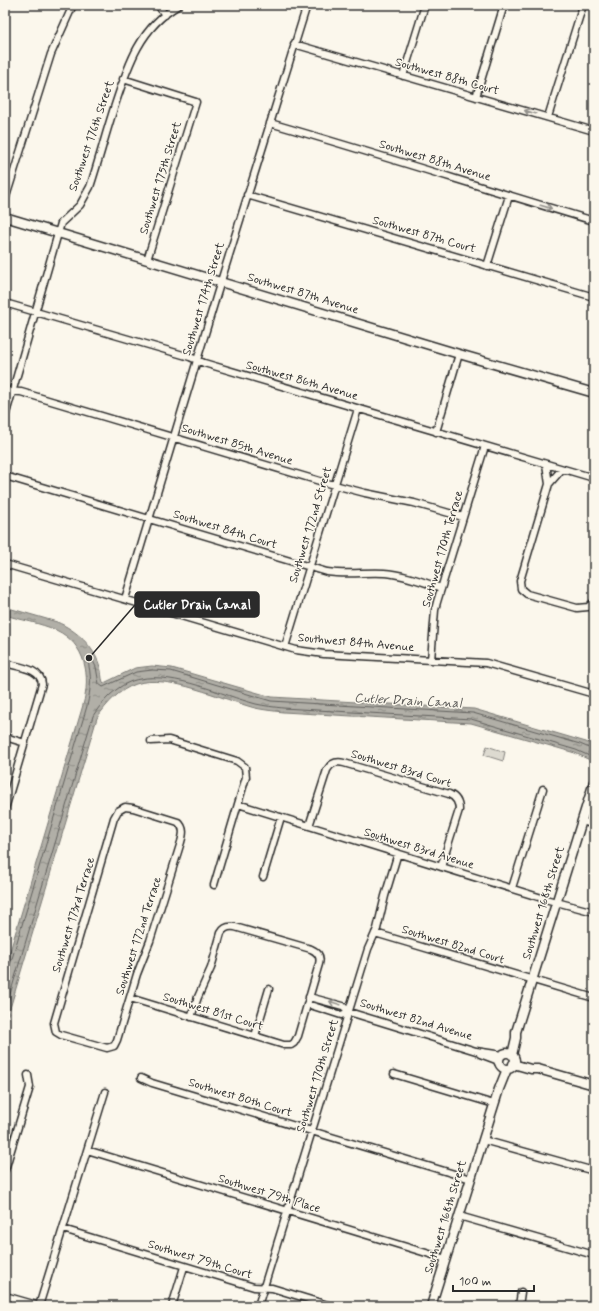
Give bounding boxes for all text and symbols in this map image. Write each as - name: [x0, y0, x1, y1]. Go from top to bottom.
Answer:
- street label: Southwest 88th Court: [393, 55, 501, 100]
- street label: Southwest 176th Street: [65, 78, 119, 194]
- one-way arrow: [523, 108, 536, 115]
- street label: Southwest 175th Street: [136, 119, 186, 237]
- street label: Southwest 88th Avenue: [377, 136, 493, 186]
- one-way arrow: [540, 204, 553, 211]
- street label: Southwest 87th Court: [370, 213, 478, 257]
- street label: Southwest 174th Street: [179, 240, 229, 358]
- street label: Southwest 87th Avenue: [245, 269, 361, 319]
- street label: Southwest 86th Avenue: [244, 357, 360, 405]
- street label: Southwest 85th Avenue: [179, 420, 295, 470]
- street label: Southwest 172nd Street: [286, 465, 336, 585]
- street label: Southwest 170th Terrace: [419, 488, 467, 609]
- street label: Southwest 84th Court: [171, 507, 279, 554]
- callout: Cutler Drain Canal: [135, 592, 259, 617]
- text: Cutler Drain Canal: [143, 597, 251, 614]
- street label: Southwest 84th Avenue: [297, 630, 415, 656]
- water label: Cutler Drain Canal: [354, 690, 463, 712]
- street label: Southwest 83rd Court: [349, 746, 454, 792]
- street label: Southwest 83rd Avenue: [362, 825, 476, 873]
- street label: Southwest 168th Street: [519, 844, 569, 962]
- street label: Southwest 173rd Terrace: [49, 855, 99, 975]
- street label: Southwest 172nd Terrace: [112, 874, 166, 997]
- street label: Southwest 82nd Court: [400, 922, 507, 968]
- street label: Southwest 81st Court: [161, 989, 265, 1035]
- street label: Southwest 82nd Avenue: [358, 995, 474, 1045]
- one-way arrow: [330, 999, 342, 1007]
- street label: Southwest 170th Street: [293, 1017, 343, 1135]
- street label: Southwest 80th Court: [186, 1075, 294, 1121]
- street label: Southwest 168th Street: [421, 1158, 471, 1276]
- street label: Southwest 79th Place: [216, 1171, 322, 1217]
- street label: Southwest 79th Court: [146, 1236, 255, 1284]
- scale bar: [453, 1267, 534, 1293]
- text: 100 m: [459, 1274, 491, 1290]

